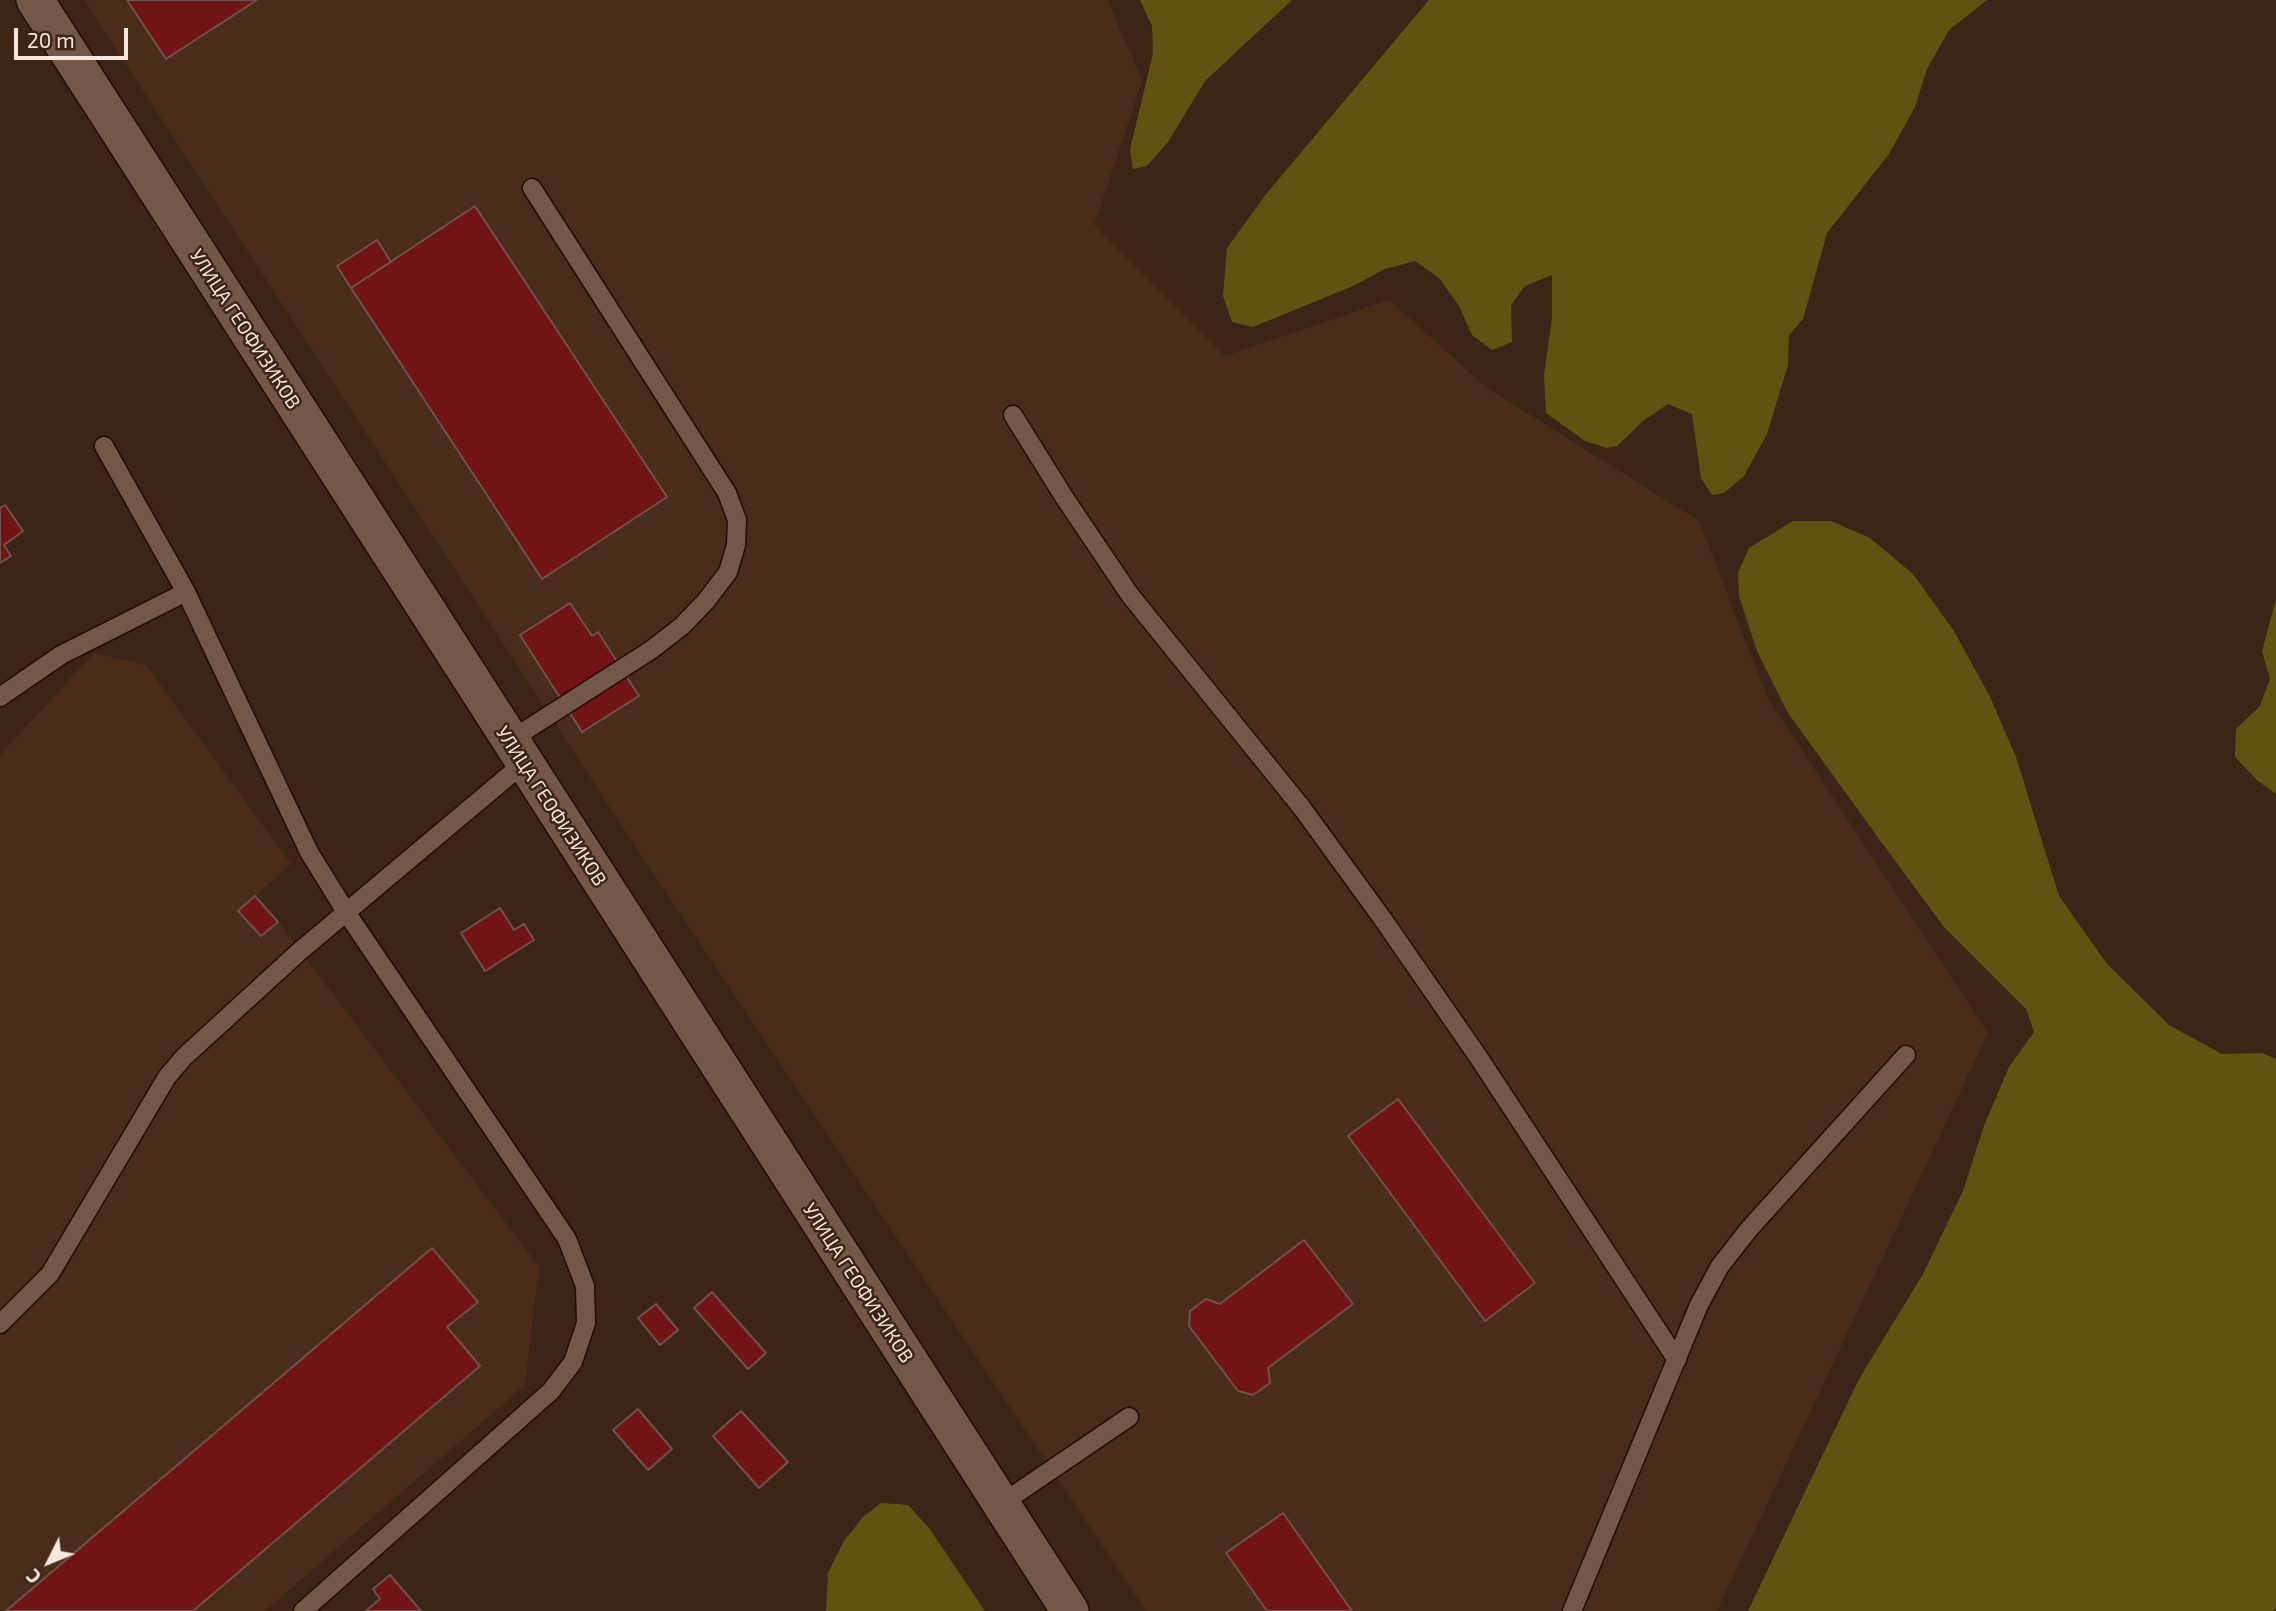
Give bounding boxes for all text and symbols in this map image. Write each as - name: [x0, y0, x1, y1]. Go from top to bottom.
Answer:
- scale bar: [18, 14, 131, 58]
- text: 20 m: [27, 27, 75, 52]
- street label: УЛИЦА ГЕОФИЗИКОВ: [185, 245, 305, 413]
- street label: УЛИЦА ГЕОФИЗИКОВ: [491, 722, 611, 890]
- street label: УЛИЦА ГЕОФИЗИКОВ: [798, 1199, 918, 1367]
- north arrow: [14, 1527, 84, 1597]
- text: С: [21, 1565, 46, 1589]

